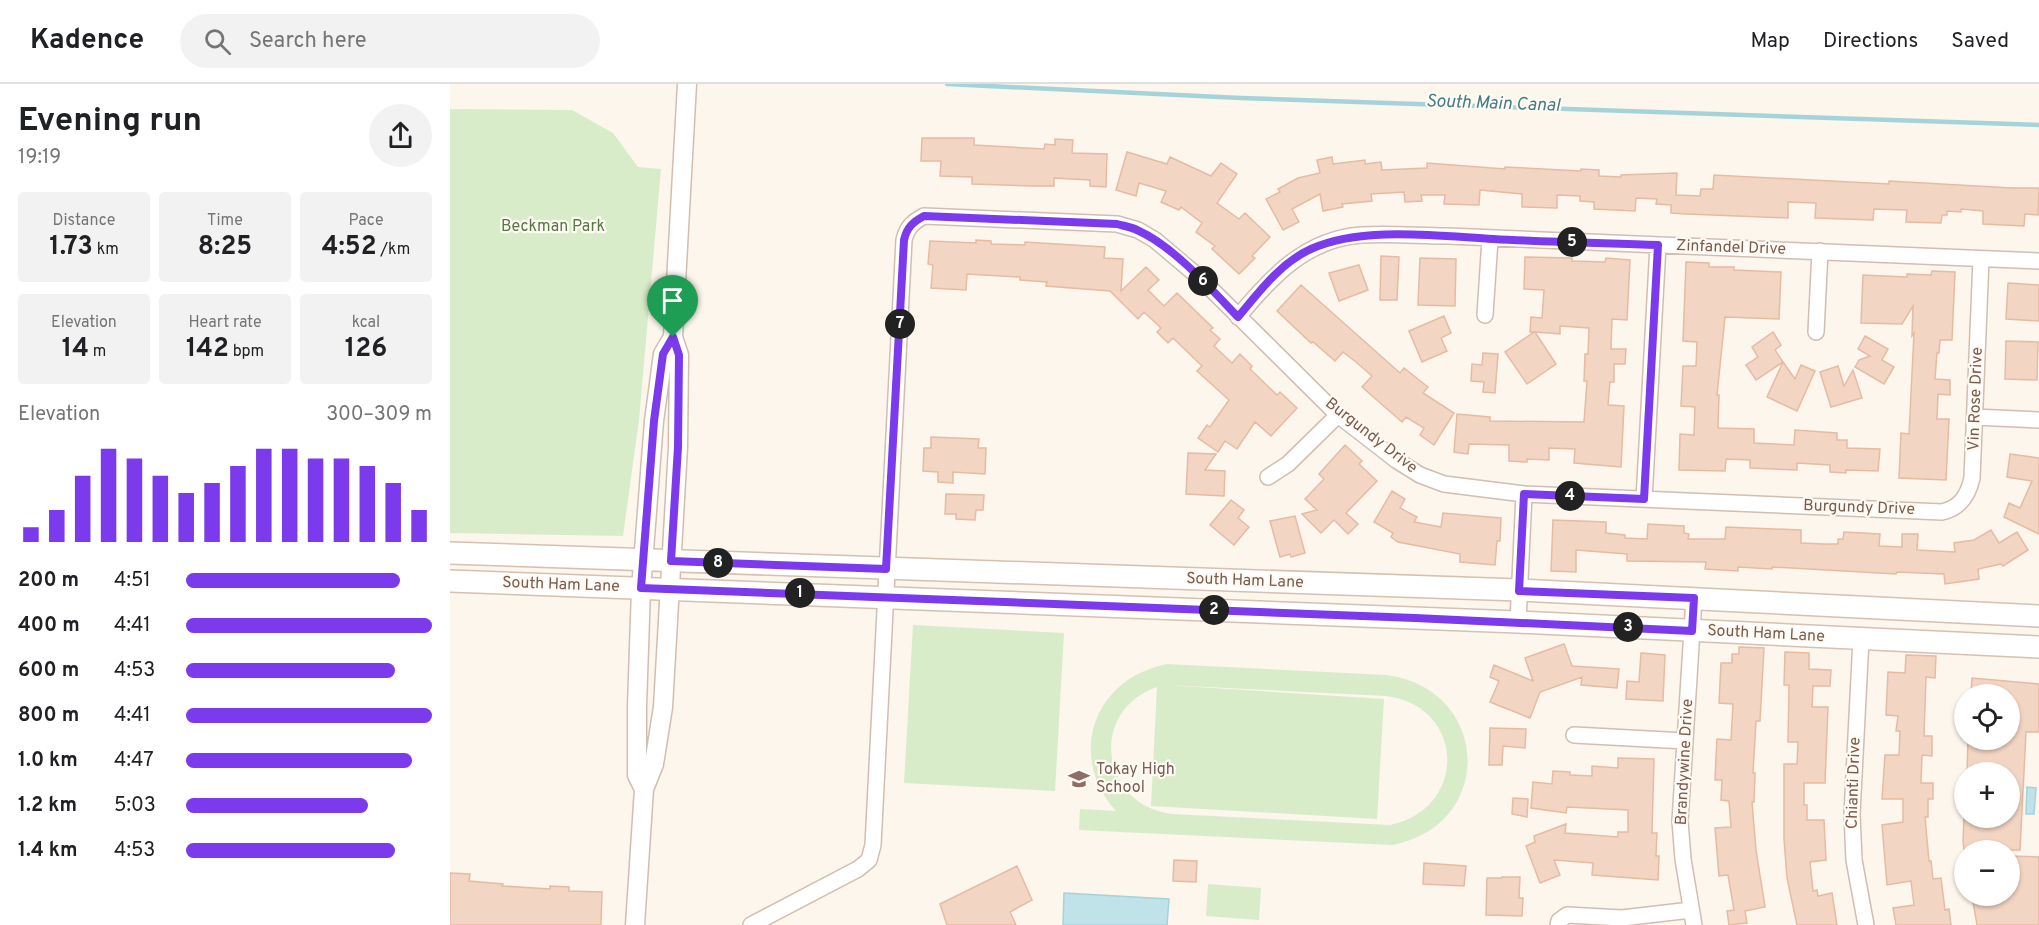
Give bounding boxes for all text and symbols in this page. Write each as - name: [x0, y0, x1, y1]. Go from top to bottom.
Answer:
- search box: [180, 14, 600, 68]
- text: Kadence: [30, 23, 144, 59]
- icon: search: [201, 25, 234, 58]
- text: Search here: [249, 28, 367, 55]
- text: Map: [1750, 28, 1790, 55]
- text: Directions: [1823, 28, 1918, 55]
- text: Saved: [1951, 28, 2009, 55]
- water label: South Main Canal: [1426, 90, 1562, 118]
- text: Evening run: [18, 101, 202, 143]
- button: share: [369, 104, 432, 167]
- text: 19:19: [18, 145, 61, 171]
- text: Distance: [53, 211, 115, 231]
- text: Time: [207, 211, 243, 231]
- text: Pace: [348, 211, 384, 231]
- park label: Beckman Park: [501, 217, 605, 237]
- pin: 5: [1557, 227, 1587, 257]
- text: 1.73: [49, 231, 93, 264]
- text: 8:25: [198, 231, 252, 264]
- text: 4:52: [322, 231, 377, 264]
- text: 5: [1567, 232, 1577, 252]
- street label: Zinfandel Drive: [1676, 236, 1786, 260]
- text: km: [93, 240, 119, 260]
- text: /km: [377, 240, 410, 260]
- pin: 6: [1188, 266, 1218, 296]
- text: 6: [1198, 271, 1208, 291]
- pin: [647, 275, 698, 337]
- icon: arrive: [656, 284, 689, 317]
- pin: 7: [885, 309, 915, 339]
- text: Elevation: [51, 313, 117, 333]
- text: Heart rate: [188, 313, 262, 333]
- text: kcal: [352, 313, 380, 333]
- text: 7: [896, 314, 904, 334]
- text: 14: [62, 333, 89, 366]
- text: 142: [186, 333, 229, 366]
- text: 126: [345, 333, 387, 366]
- text: m: [89, 342, 106, 362]
- text: bpm: [229, 342, 264, 362]
- street label: Vin Rose Drive: [1964, 347, 1988, 451]
- street label: Burgundy Drive: [1321, 394, 1421, 478]
- text: Elevation: [18, 402, 100, 428]
- text: 300–309 m: [326, 402, 432, 428]
- pin: 4: [1555, 481, 1585, 511]
- text: 4: [1565, 486, 1575, 506]
- street label: Burgundy Drive: [1803, 496, 1915, 520]
- pin: 8: [703, 548, 733, 578]
- text: 8: [713, 553, 723, 573]
- text: 200 m: [18, 568, 79, 594]
- text: 4:51: [114, 568, 151, 594]
- street label: South Ham Lane: [1186, 569, 1304, 593]
- street label: South Ham Lane: [502, 573, 620, 597]
- pin: 1: [785, 578, 815, 608]
- text: 1: [797, 583, 803, 603]
- pin: 2: [1199, 595, 1229, 625]
- text: 2: [1209, 600, 1219, 620]
- pin: 3: [1613, 612, 1643, 642]
- text: 400 m: [18, 613, 80, 639]
- text: 4:41: [114, 613, 151, 639]
- text: 3: [1623, 617, 1633, 637]
- street label: South Ham Lane: [1707, 621, 1825, 647]
- text: 600 m: [18, 658, 79, 684]
- text: 4:53: [114, 658, 155, 684]
- map controls: [1954, 684, 2020, 906]
- button: locate: [1954, 684, 2020, 750]
- street label: Brandywine Drive: [1672, 698, 1698, 826]
- text: 800 m: [18, 703, 79, 729]
- text: 4:41: [114, 703, 151, 729]
- street label: Chianti Drive: [1842, 737, 1866, 829]
- text: 1.0 km: [18, 748, 78, 774]
- text: 4:47: [114, 748, 154, 774]
- place label: Tokay High School: [1096, 760, 1175, 798]
- button: +: [1954, 762, 2020, 828]
- school or university icon: Tokay High School: [1067, 767, 1091, 791]
- text: 1.2 km: [18, 793, 77, 819]
- text: 5:03: [114, 793, 156, 819]
- text: 1.4 km: [18, 838, 78, 864]
- text: 4:53: [114, 838, 155, 864]
- button: −: [1954, 840, 2020, 906]

